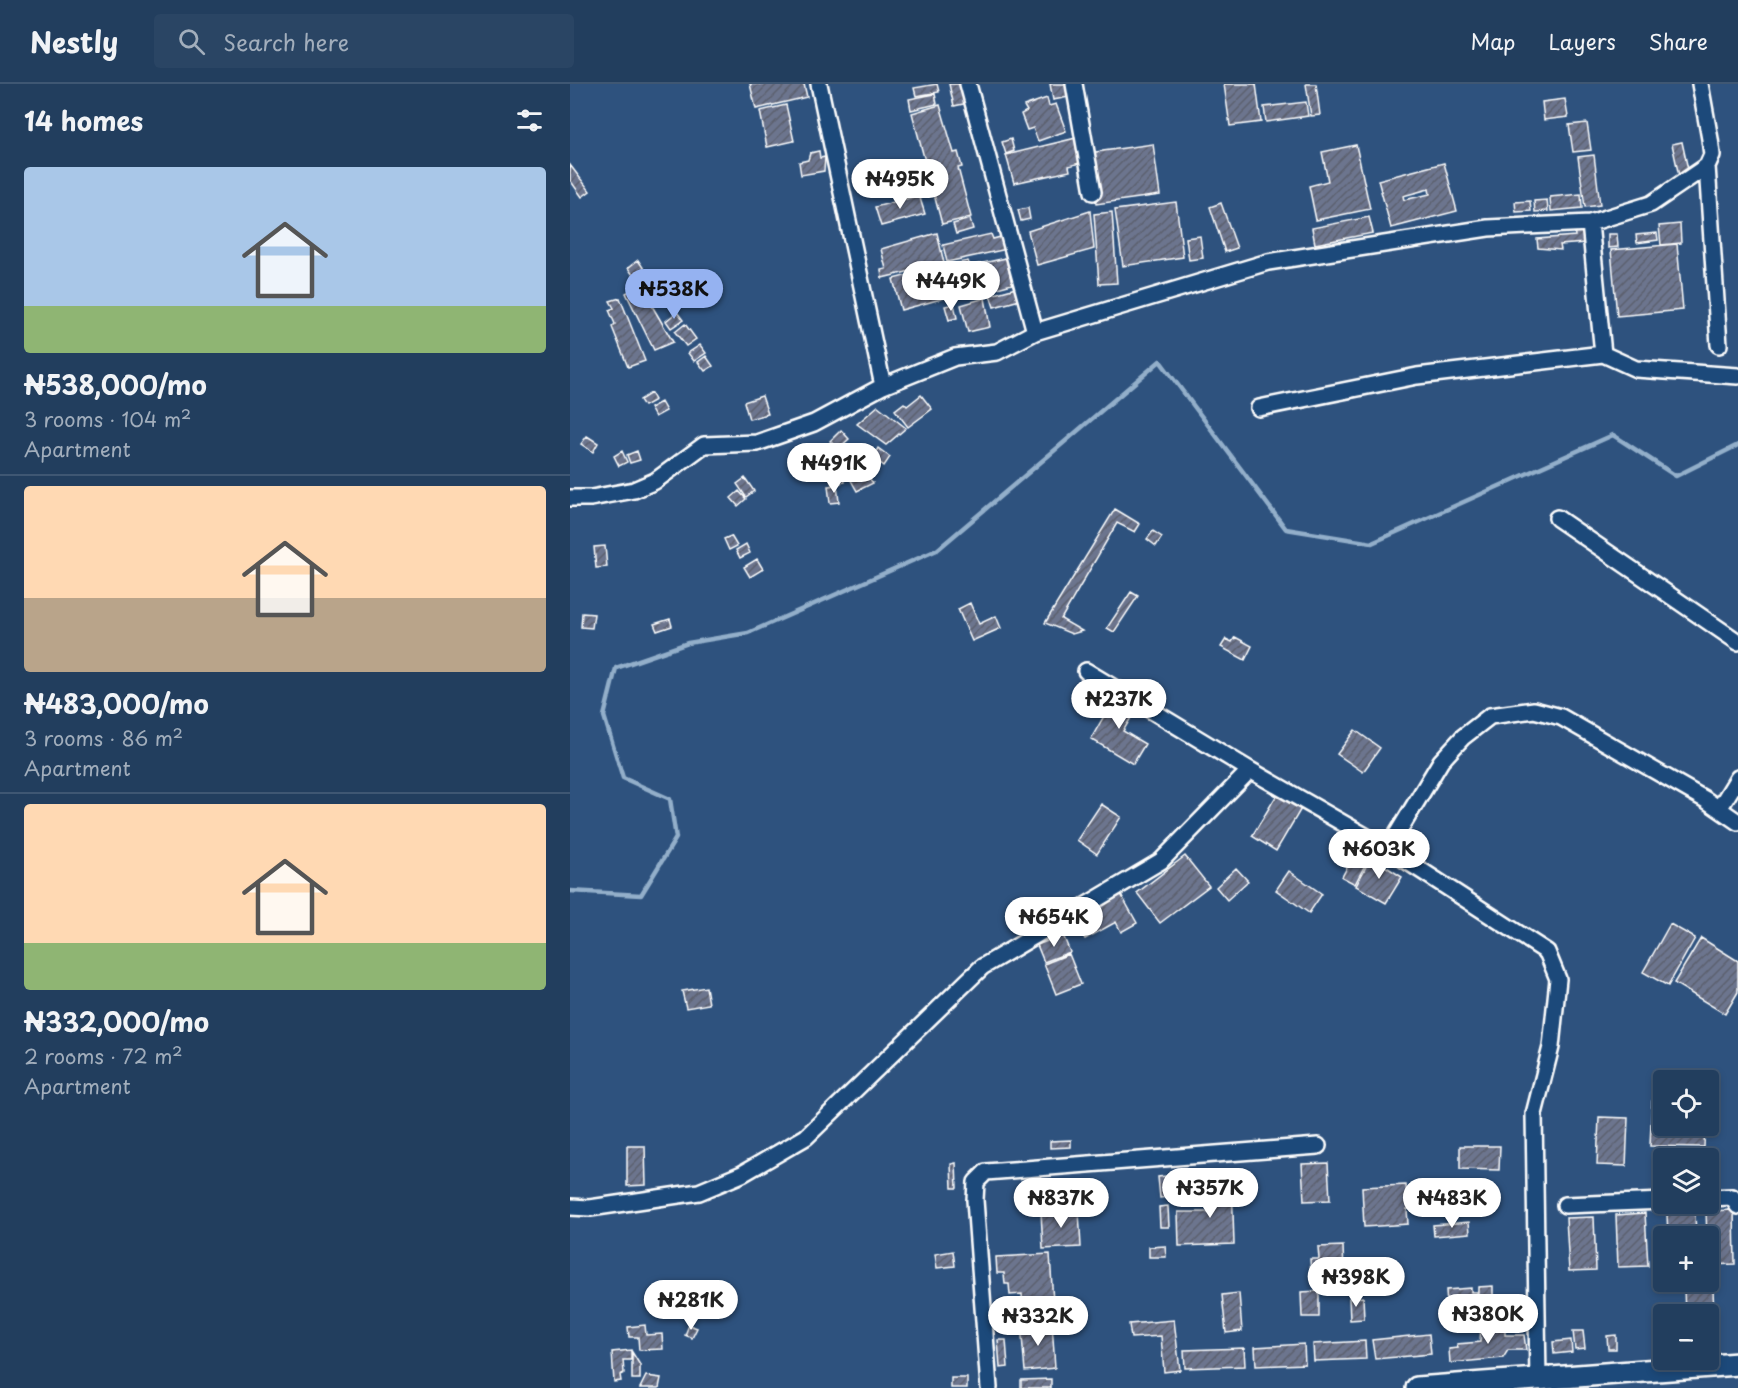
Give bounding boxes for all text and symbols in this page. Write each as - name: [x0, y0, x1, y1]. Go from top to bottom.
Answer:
- search box: [154, 14, 574, 68]
- text: Nestly: [30, 20, 118, 63]
- icon: search: [175, 25, 208, 58]
- text: Search here: [223, 25, 349, 58]
- text: Map: [1471, 25, 1515, 57]
- text: Layers: [1548, 25, 1616, 57]
- text: Share: [1649, 25, 1708, 57]
- text: 14 homes: [24, 101, 143, 140]
- icon: filters: [513, 104, 546, 137]
- pin: ₦495K: [858, 159, 942, 210]
- text: ₦495K: [865, 163, 935, 193]
- icon: home: [231, 206, 339, 314]
- pin: ₦449K: [909, 261, 993, 312]
- text: ₦449K: [916, 265, 986, 295]
- pin: ₦538K: [632, 269, 716, 320]
- text: ₦538K: [639, 273, 709, 303]
- text: ₦538,000/mo: [24, 365, 207, 404]
- text: 3 rooms · 104 m²: [24, 404, 191, 434]
- text: Apartment: [24, 434, 131, 464]
- pin: ₦491K: [792, 443, 876, 494]
- text: ₦491K: [801, 447, 867, 477]
- icon: home: [231, 525, 339, 633]
- pin: ₦237K: [1077, 679, 1161, 730]
- text: ₦237K: [1085, 683, 1153, 713]
- text: ₦483,000/mo: [24, 684, 209, 723]
- text: 3 rooms · 86 m²: [24, 723, 183, 753]
- text: Apartment: [24, 753, 131, 783]
- pin: ₦603K: [1337, 829, 1421, 880]
- text: ₦603K: [1343, 833, 1415, 863]
- icon: home: [231, 843, 339, 951]
- pin: ₦654K: [1012, 897, 1096, 948]
- text: ₦654K: [1019, 901, 1089, 931]
- text: ₦332,000/mo: [24, 1002, 209, 1041]
- text: 2 rooms · 72 m²: [24, 1041, 183, 1071]
- map controls: [1653, 1070, 1719, 1370]
- button: locate: [1653, 1070, 1719, 1136]
- text: Apartment: [24, 1071, 131, 1101]
- button: layers: [1653, 1148, 1719, 1214]
- pin: ₦357K: [1168, 1168, 1252, 1219]
- text: ₦357K: [1176, 1172, 1244, 1202]
- pin: ₦837K: [1019, 1178, 1103, 1229]
- pin: ₦483K: [1410, 1178, 1494, 1229]
- text: ₦837K: [1028, 1182, 1094, 1212]
- text: ₦483K: [1417, 1182, 1487, 1212]
- button: +: [1653, 1226, 1719, 1292]
- pin: ₦398K: [1314, 1257, 1398, 1308]
- text: ₦398K: [1322, 1261, 1390, 1291]
- pin: ₦281K: [649, 1280, 733, 1331]
- text: ₦281K: [658, 1284, 724, 1314]
- pin: ₦380K: [1446, 1294, 1530, 1345]
- pin: ₦332K: [996, 1296, 1080, 1347]
- text: ₦380K: [1452, 1298, 1524, 1328]
- text: ₦332K: [1002, 1300, 1074, 1330]
- button: −: [1653, 1304, 1719, 1370]

